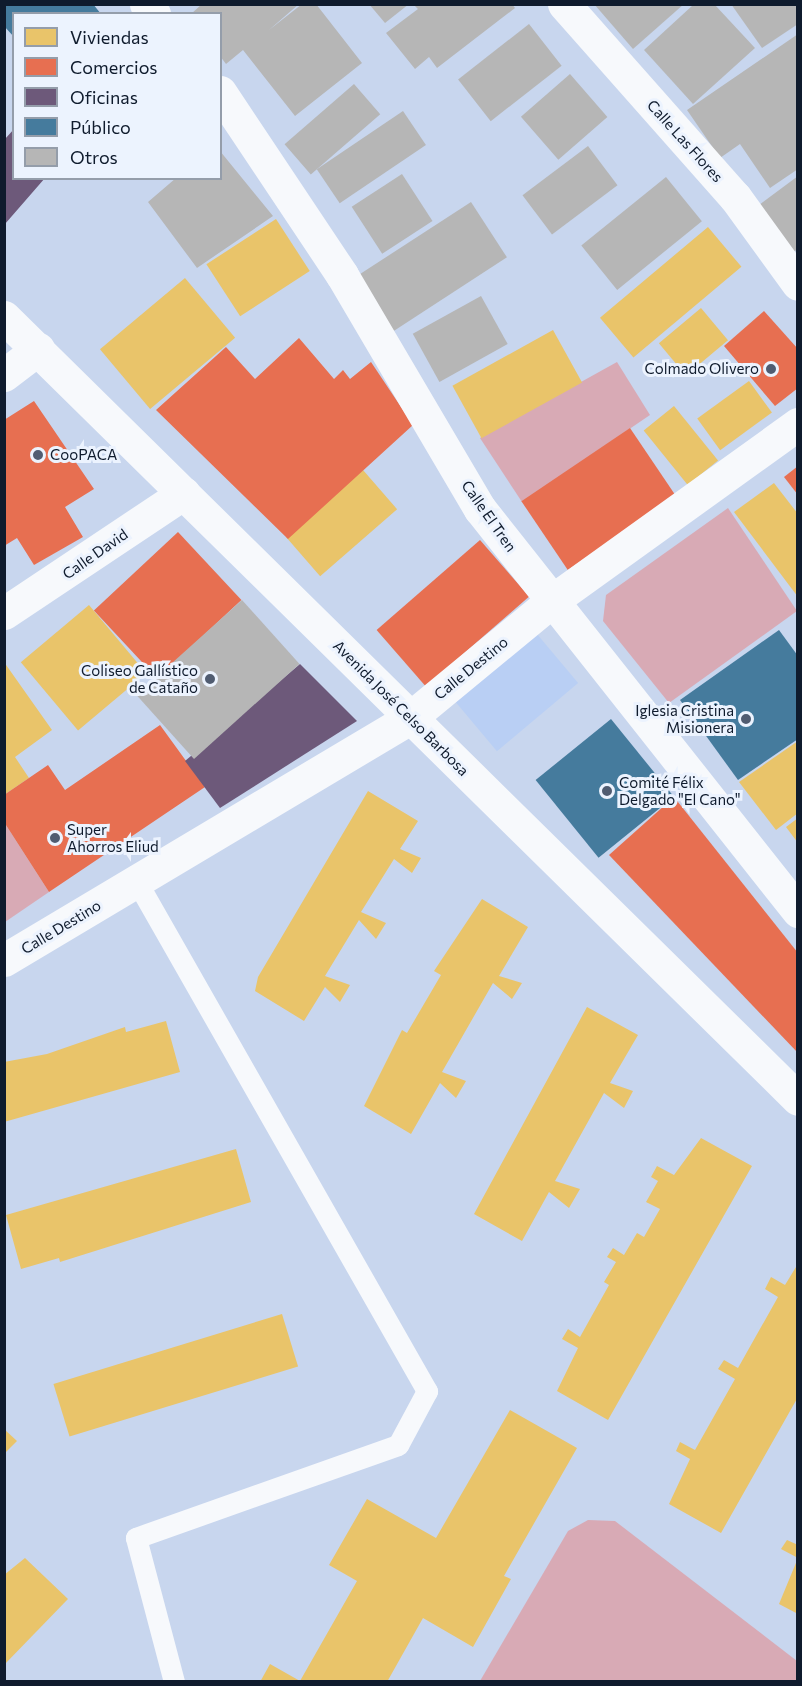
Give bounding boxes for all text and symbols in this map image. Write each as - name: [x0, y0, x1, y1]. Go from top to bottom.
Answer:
- legend: [12, 12, 222, 180]
- text: Viviendas: [70, 26, 149, 48]
- text: Comercios: [70, 56, 157, 78]
- text: Oficinas: [70, 86, 138, 108]
- street label: Calle Las Flores: [643, 96, 727, 186]
- text: Público: [70, 116, 131, 138]
- text: Otros: [70, 146, 118, 168]
- place label: Colmado Olivero: [645, 360, 759, 378]
- marker: Colmado Olivero: [764, 362, 778, 376]
- place label: CooPACA: [50, 446, 117, 464]
- marker: CooPACA: [31, 448, 45, 462]
- street label: Calle El Tren: [458, 477, 520, 555]
- street label: Calle David: [59, 525, 131, 583]
- street label: Calle Destino: [430, 633, 512, 703]
- street label: Avenida José Celso Barbosa: [329, 636, 473, 780]
- place label: Coliseo Gallístico de Cataño: [81, 661, 198, 696]
- marker: Coliseo Gallístico de Cataño: [203, 672, 217, 686]
- place label: Iglesia Cristina Misionera: [635, 701, 734, 736]
- marker: Iglesia Cristina Misionera: [739, 712, 753, 726]
- place label: Comité Félix Delgado "El Cano": [619, 773, 741, 808]
- marker: Comité Félix Delgado "El Cano": [600, 784, 614, 798]
- place label: Super Ahorros Eliud: [67, 820, 159, 855]
- marker: Super Ahorros Eliud: [48, 831, 62, 845]
- street label: Calle Destino: [18, 896, 104, 958]

